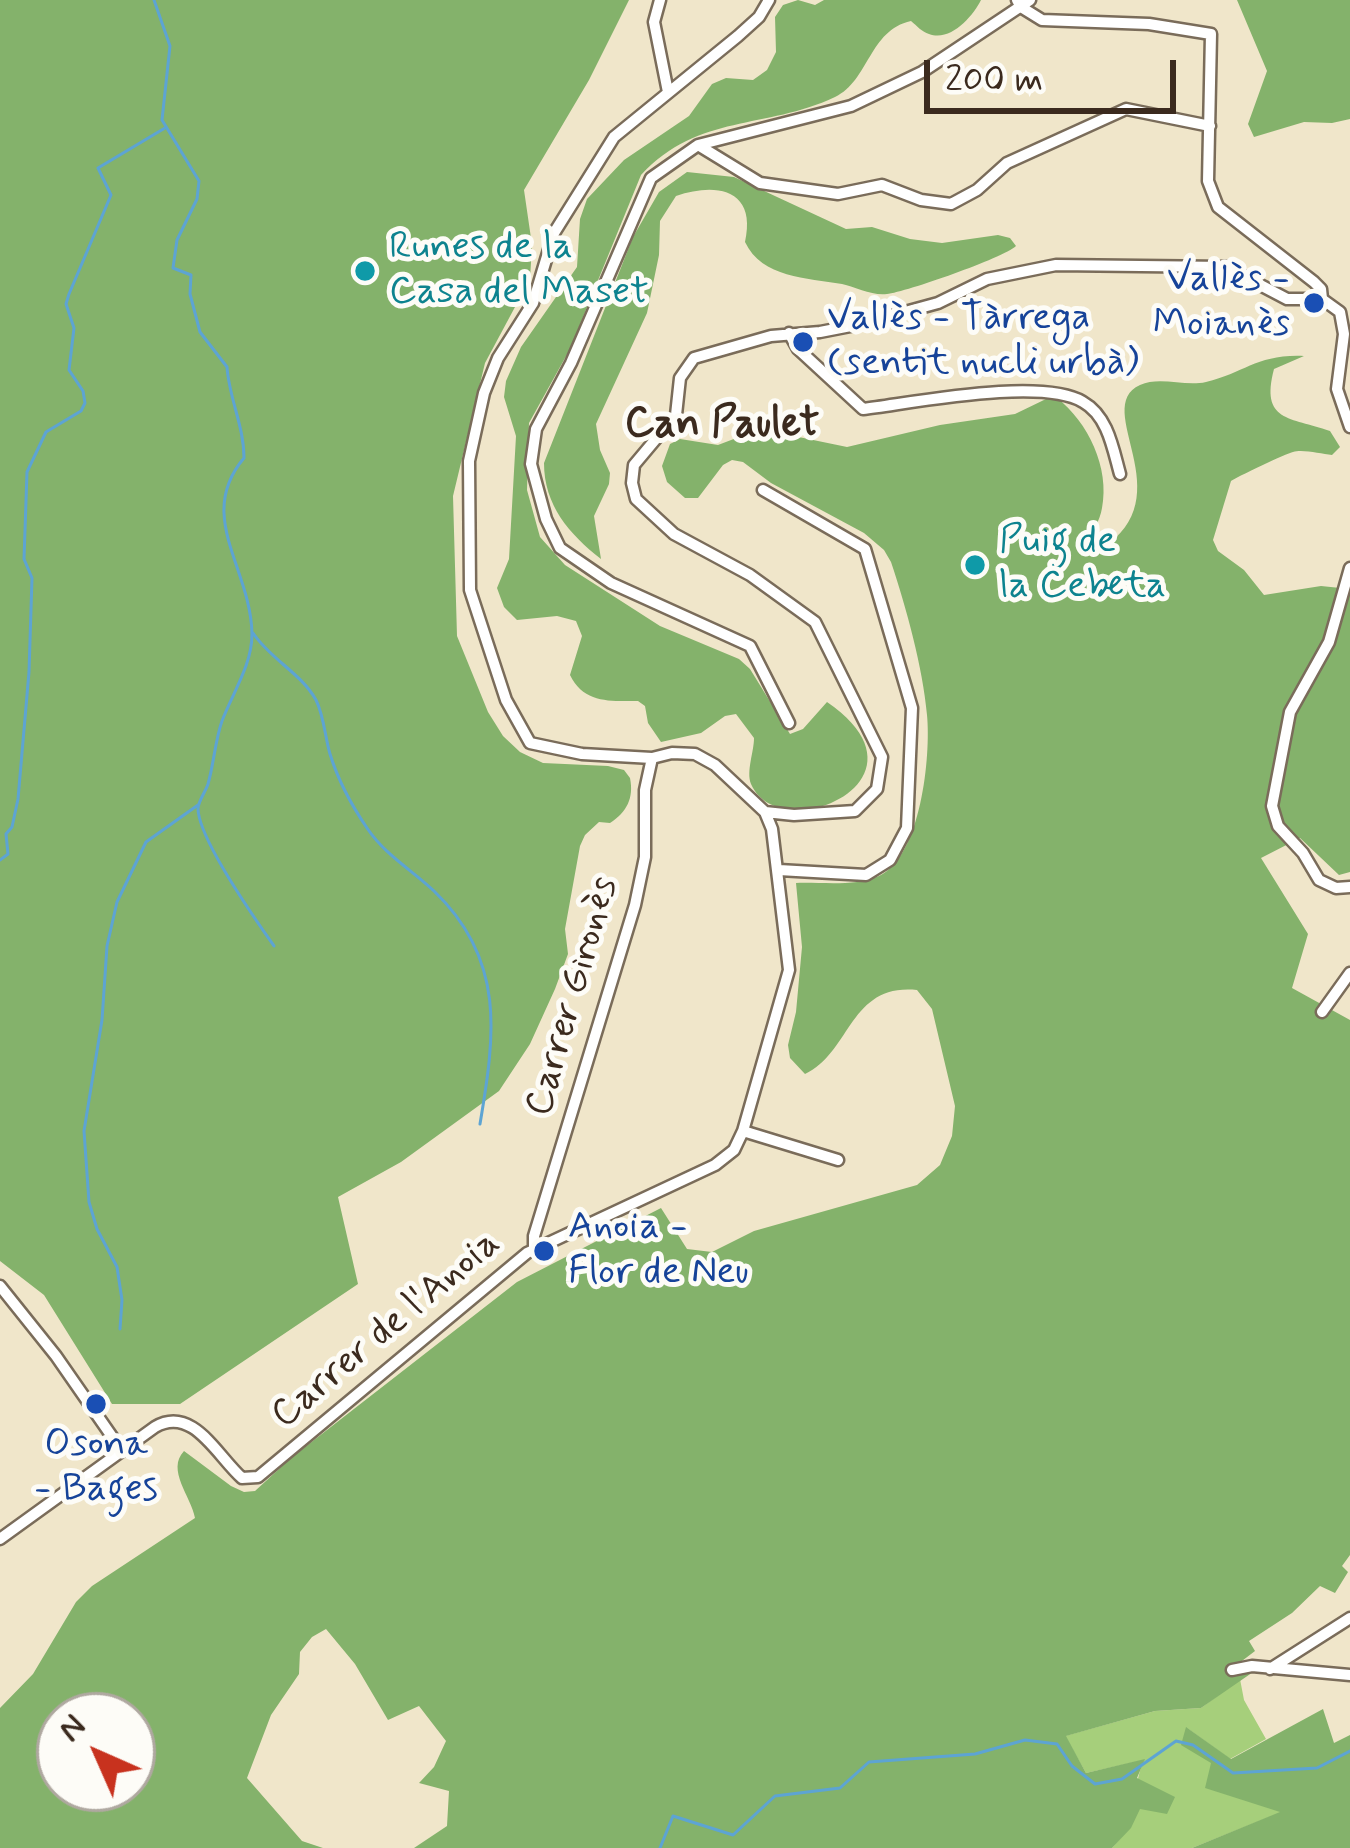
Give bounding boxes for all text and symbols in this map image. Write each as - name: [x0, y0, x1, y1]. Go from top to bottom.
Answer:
- scale bar: [930, 36, 1182, 110]
- text: 200 m: [945, 57, 1043, 104]
- place label: Runes de la Casa del Maset: [389, 226, 649, 317]
- marker: Runes de la Casa del Maset: [352, 258, 378, 284]
- place label: Vallès - Moianès: [1153, 258, 1290, 349]
- marker: Vallès - Moianès: [1301, 290, 1327, 316]
- place label: Vallès - Tàrrega (sentit nucli urbà): [827, 297, 1139, 388]
- marker: Vallès - Tàrrega (sentit nucli urbà): [790, 329, 816, 355]
- district label: Can Paulet: [625, 401, 819, 451]
- place label: Puig de la Cebeta: [999, 520, 1166, 611]
- marker: Puig de la Cebeta: [962, 552, 988, 578]
- street label: Carrer Gironès: [518, 872, 630, 1122]
- place label: Anoia - Flor de Neu: [568, 1206, 749, 1297]
- street label: Carrer de l'Anoia: [263, 1222, 511, 1440]
- marker: Anoia - Flor de Neu: [531, 1238, 557, 1264]
- marker: Osona - Bages: [83, 1391, 109, 1417]
- place label: Osona - Bages: [34, 1423, 158, 1514]
- north arrow: [36, 1692, 156, 1812]
- text: N: [49, 1705, 96, 1752]

